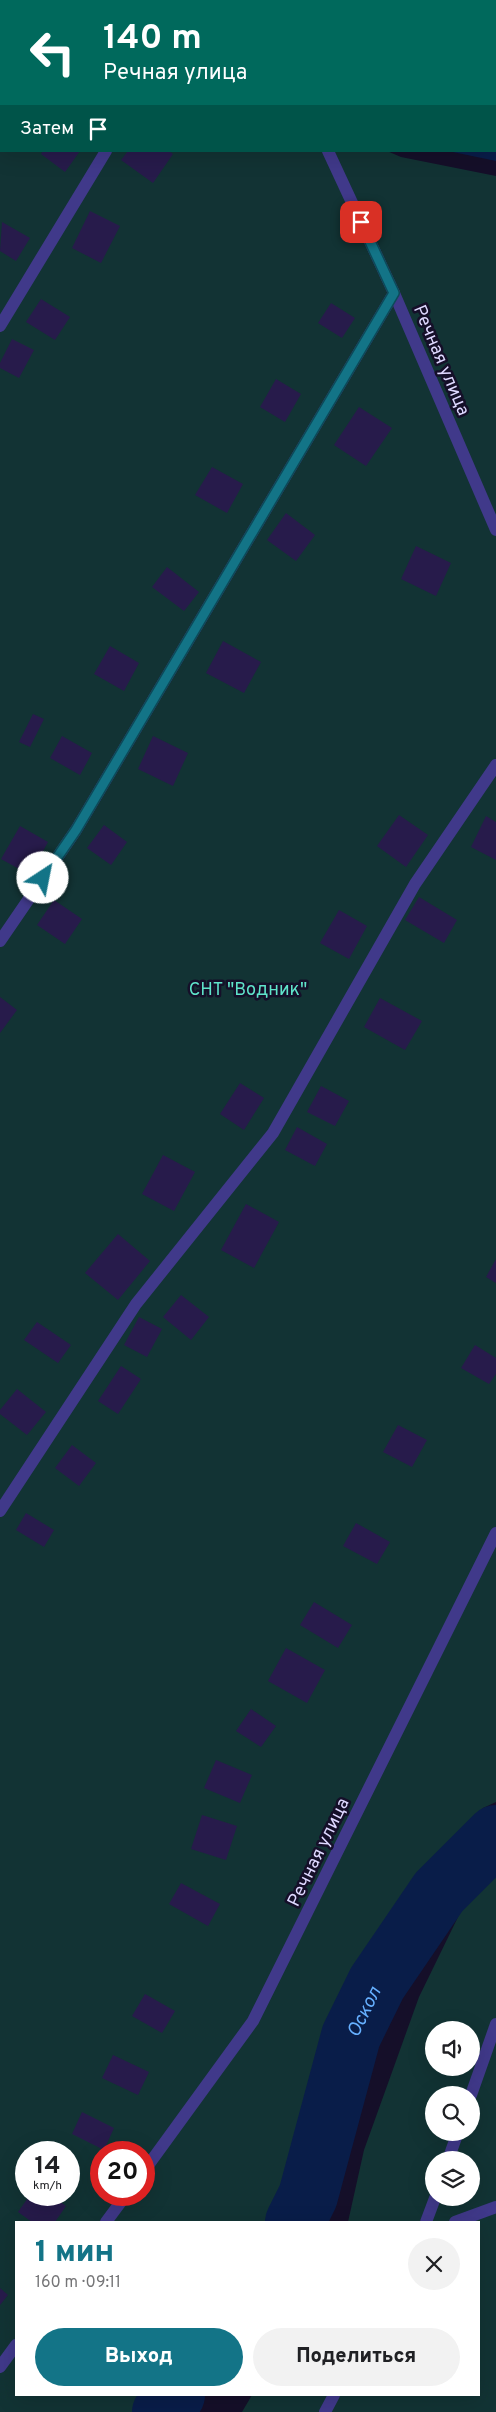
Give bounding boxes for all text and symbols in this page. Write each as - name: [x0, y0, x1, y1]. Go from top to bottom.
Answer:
- text: 140 m: [103, 17, 202, 61]
- icon: left: [20, 20, 85, 85]
- text: Речная улица: [103, 60, 247, 87]
- icon: arrive: [84, 115, 112, 143]
- text: Затем: [20, 117, 74, 141]
- pin: [340, 201, 382, 243]
- icon: arrive: [347, 208, 375, 236]
- street label: Речная улица: [407, 302, 474, 419]
- position arrow: [16, 851, 68, 903]
- park label: СНТ "Водник": [189, 979, 307, 1002]
- street label: Речная улица: [283, 1795, 356, 1911]
- water label: Оскол: [342, 1982, 388, 2042]
- map controls: [425, 2021, 480, 2206]
- button: sound: [425, 2021, 480, 2076]
- button: search: [425, 2086, 480, 2141]
- speed limit sign: 20: [90, 2141, 155, 2206]
- text: 14: [34, 2151, 61, 2183]
- button: layers: [425, 2151, 480, 2206]
- text: km/h: [33, 2178, 62, 2194]
- text: 1 мин: [35, 2235, 114, 2272]
- button: close: [408, 2238, 460, 2290]
- text: 160 m · 09:11: [35, 2273, 121, 2293]
- button: Выход: [35, 2328, 243, 2386]
- button: Поделиться: [253, 2328, 460, 2386]

